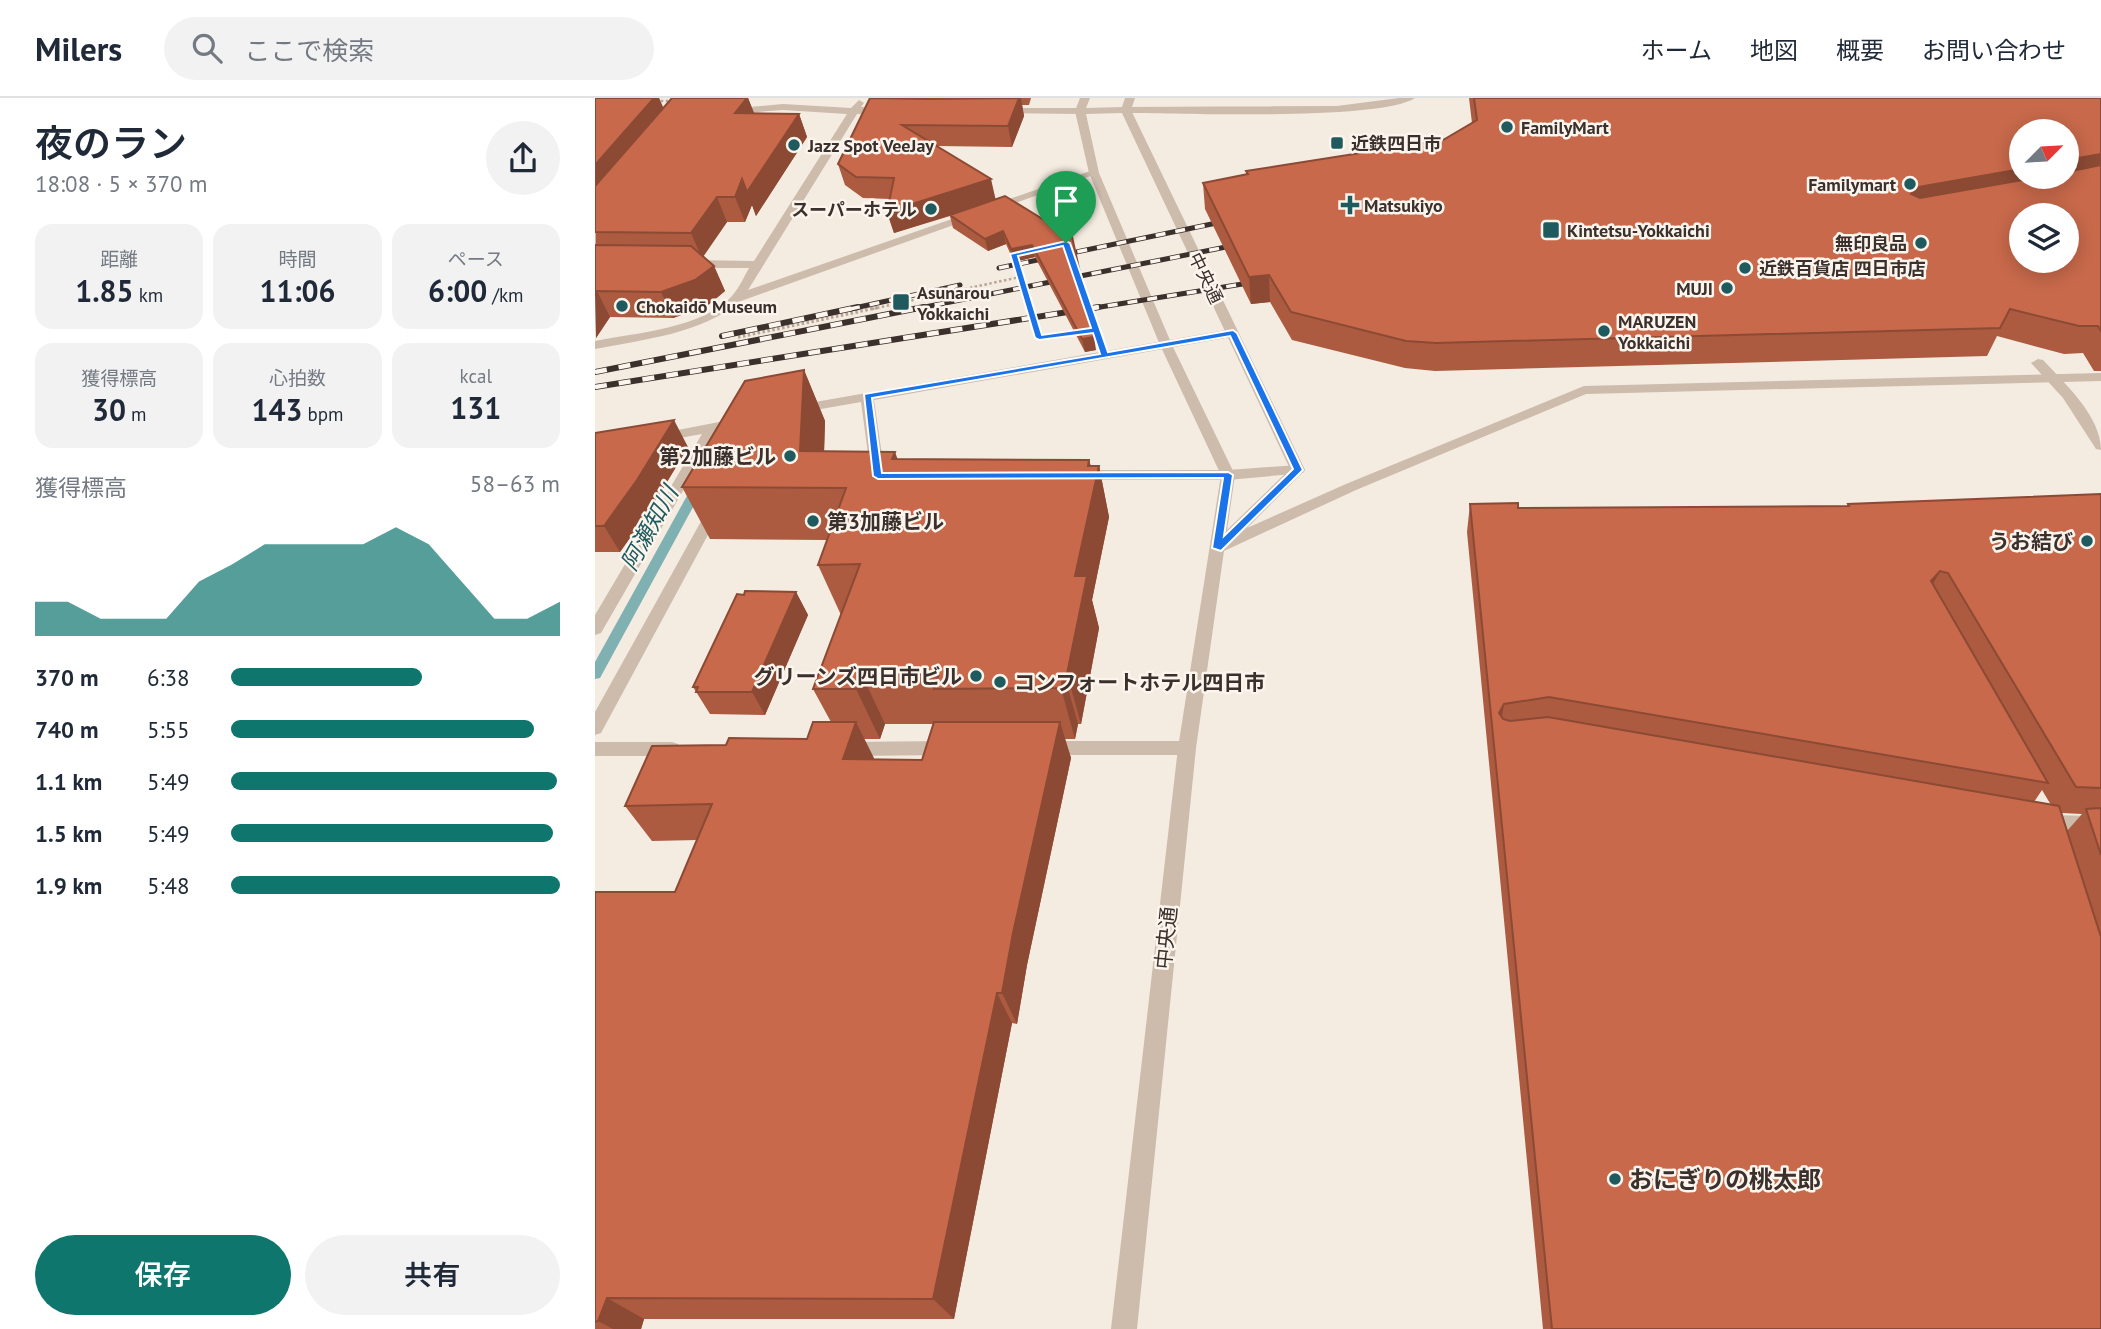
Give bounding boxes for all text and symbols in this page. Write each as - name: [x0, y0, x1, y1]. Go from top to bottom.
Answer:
- search box: [164, 17, 654, 80]
- text: Milers: [35, 27, 122, 70]
- icon: search: [188, 29, 226, 67]
- text: ここで検索: [244, 34, 374, 67]
- text: ホーム: [1641, 35, 1712, 66]
- text: 地図: [1750, 35, 1798, 66]
- text: 概要: [1836, 35, 1884, 66]
- text: お問い合わせ: [1922, 35, 2066, 66]
- place label: FamilyMart: [1521, 116, 1609, 139]
- text: 夜のラン: [35, 118, 187, 167]
- marker: FamilyMart: [1499, 119, 1515, 135]
- north arrow: [2009, 119, 2079, 189]
- map controls: [2009, 119, 2079, 273]
- button: share: [486, 121, 560, 195]
- place label: 近鉄四日市: [1351, 132, 1441, 155]
- place label: Jazz Spot VeeJay: [807, 134, 934, 157]
- marker: 近鉄四日市: [1329, 135, 1345, 151]
- marker: Jazz Spot VeeJay: [786, 137, 802, 153]
- text: 18:08 · 5 × 370 m: [35, 169, 207, 198]
- pin: [1036, 171, 1096, 243]
- place label: Familymart: [1808, 173, 1897, 196]
- marker: Familymart: [1902, 176, 1918, 192]
- icon: arrive: [1047, 182, 1085, 220]
- place label: Matsukiyo: [1364, 194, 1443, 217]
- marker: Matsukiyo: [1342, 197, 1358, 213]
- place label: スーパーホテル: [791, 198, 917, 221]
- marker: スーパーホテル: [923, 201, 939, 217]
- button: layers: [2009, 203, 2079, 273]
- place label: Kintetsu-Yokkaichi: [1567, 219, 1710, 242]
- marker: Kintetsu-Yokkaichi: [1541, 220, 1561, 240]
- place label: 無印良品: [1835, 232, 1907, 255]
- marker: 無印良品: [1913, 235, 1929, 251]
- text: 距離: [100, 247, 138, 271]
- text: 時間: [278, 247, 317, 271]
- text: ペース: [448, 247, 504, 271]
- street label: 中央通: [1184, 249, 1228, 307]
- place label: 近鉄百貨店 四日市店: [1759, 257, 1926, 280]
- marker: 近鉄百貨店 四日市店: [1737, 260, 1753, 276]
- text: 1.85: [75, 271, 134, 310]
- text: 11:06: [259, 271, 336, 310]
- text: 6:00: [428, 271, 487, 310]
- place label: MUJI: [1676, 277, 1713, 300]
- marker: MUJI: [1719, 280, 1735, 296]
- place label: Asunarou Yokkaichi: [916, 281, 990, 325]
- text: km: [134, 283, 163, 307]
- text: /km: [487, 283, 524, 307]
- marker: Asunarou Yokkaichi: [891, 292, 911, 312]
- place label: Chokaidō Museum: [636, 295, 777, 318]
- marker: Chokaidō Museum: [614, 298, 630, 314]
- place label: MARUZEN Yokkaichi: [1617, 310, 1696, 354]
- marker: MARUZEN Yokkaichi: [1596, 323, 1612, 339]
- text: kcal: [460, 364, 492, 388]
- text: 獲得標高: [81, 366, 157, 390]
- text: 心拍数: [269, 366, 326, 390]
- text: 131: [450, 388, 501, 427]
- text: 30: [92, 390, 126, 429]
- text: 143: [251, 390, 302, 429]
- text: m: [126, 402, 146, 426]
- text: bpm: [302, 402, 344, 426]
- place label: 第2加藤ビル: [659, 443, 776, 470]
- marker: 第2加藤ビル: [782, 448, 798, 464]
- text: 58–63 m: [470, 469, 560, 498]
- text: 獲得標高: [35, 473, 127, 502]
- water label: 阿瀬知川: [614, 478, 685, 575]
- place label: 第3加藤ビル: [827, 508, 944, 535]
- marker: 第3加藤ビル: [805, 513, 821, 529]
- place label: うお結び: [1989, 528, 2073, 555]
- marker: うお結び: [2079, 533, 2095, 549]
- text: 370 m: [35, 663, 98, 692]
- text: 6:38: [147, 663, 190, 692]
- place label: グリーンズ四日市ビル: [753, 663, 962, 690]
- marker: グリーンズ四日市ビル: [968, 668, 984, 684]
- place label: コンフォートホテル四日市: [1014, 669, 1265, 696]
- marker: コンフォートホテル四日市: [992, 674, 1008, 690]
- text: 740 m: [35, 715, 98, 744]
- text: 5:55: [147, 715, 190, 744]
- text: 1.1 km: [35, 767, 102, 796]
- text: 5:49: [147, 767, 190, 796]
- text: 1.5 km: [35, 819, 102, 848]
- text: 5:49: [147, 819, 190, 848]
- text: 1.9 km: [35, 871, 102, 900]
- text: 5:48: [147, 871, 190, 900]
- street label: 中央通: [1149, 905, 1183, 971]
- place label: おにぎりの桃太郎: [1629, 1164, 1821, 1195]
- marker: おにぎりの桃太郎: [1607, 1171, 1623, 1187]
- button: 保存: [35, 1235, 291, 1315]
- button: 共有: [305, 1235, 560, 1315]

